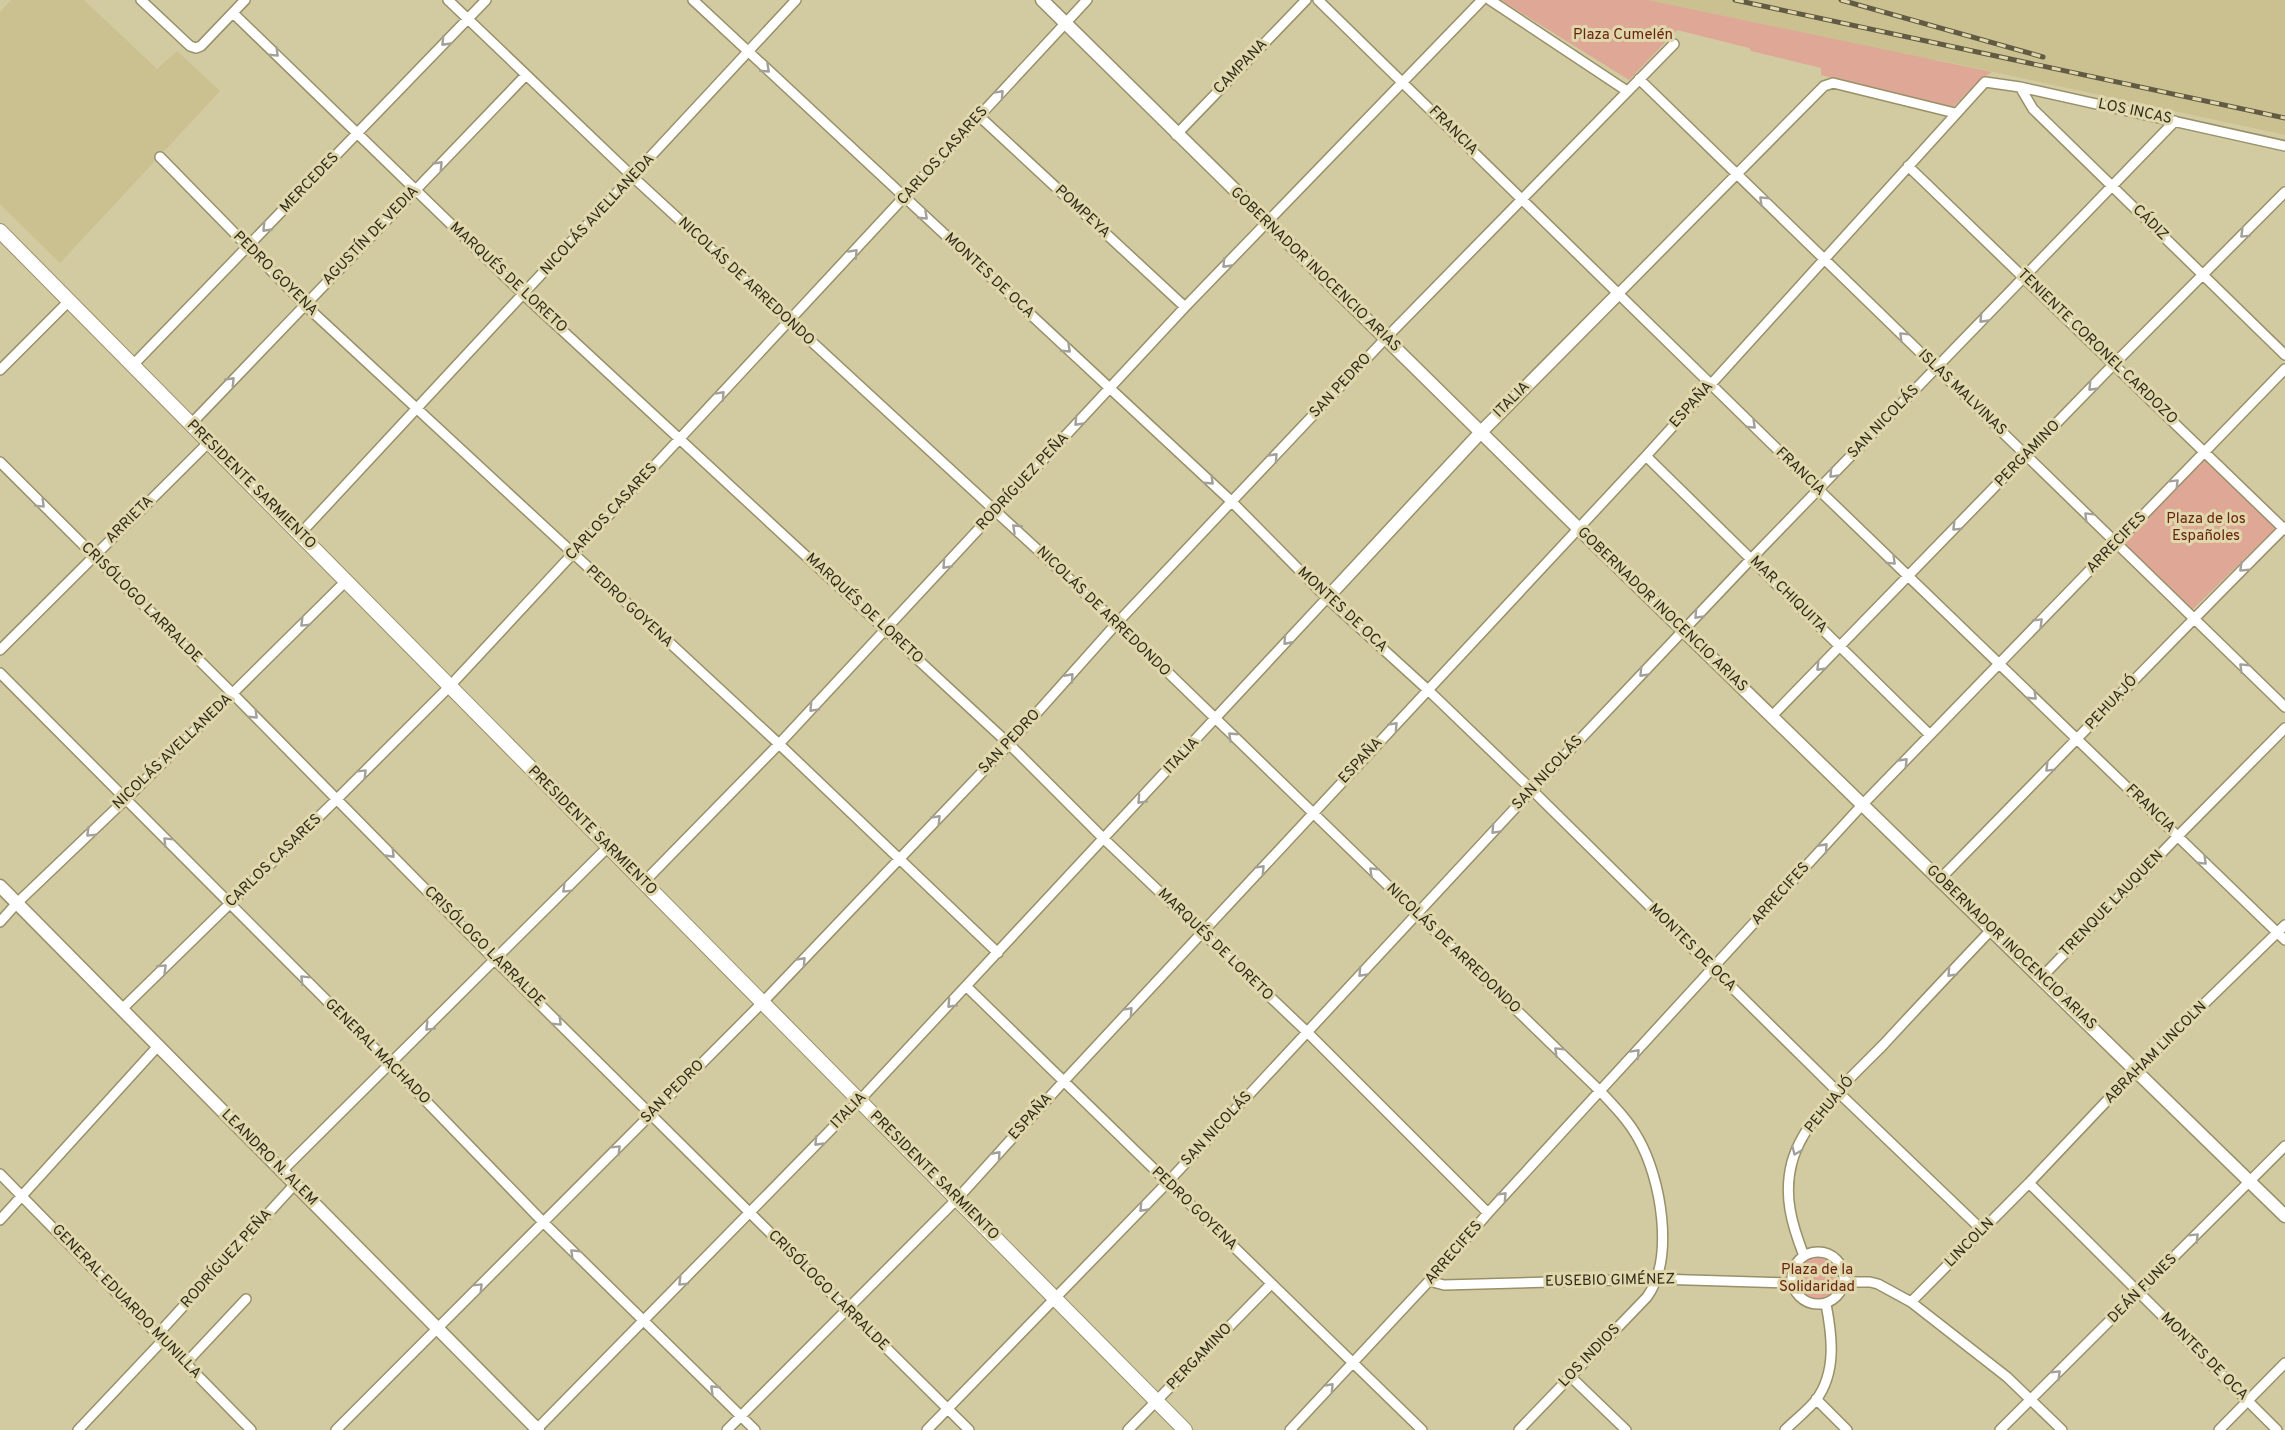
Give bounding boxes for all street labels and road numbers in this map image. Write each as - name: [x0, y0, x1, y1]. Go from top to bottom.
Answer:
- street label: CAMPANA: [1210, 35, 1272, 99]
- street label: LOS INCAS: [2096, 95, 2174, 129]
- street label: FRANCIA: [1424, 102, 1482, 160]
- street label: CARLOS CASARES: [894, 103, 992, 209]
- street label: MERCEDES: [276, 149, 344, 217]
- street label: NICOLÁS AVELLANEDA: [536, 150, 659, 280]
- street label: AGUSTÍN DE VEDIA: [318, 182, 423, 290]
- street label: POMPEYA: [1050, 182, 1114, 242]
- street label: GOBERNADOR INOCENCIO ARIAS: [1226, 183, 1404, 357]
- street label: CÁDIZ: [2128, 200, 2173, 245]
- street label: NICOLÁS DE ARREDONDO: [674, 213, 819, 350]
- street label: MARQUÉS DE LORETO: [445, 218, 571, 337]
- street label: PEDRO GOYENA: [229, 228, 321, 320]
- street label: MONTES DE OCA: [940, 229, 1038, 323]
- street label: TENIENTE CORONEL CARDOZO: [2013, 265, 2181, 429]
- street label: ISLAS MALVINAS: [1914, 346, 2010, 440]
- street label: SAN PEDRO: [1306, 350, 1376, 422]
- street label: ESPAÑA: [1665, 377, 1718, 432]
- street label: ITALIA: [1490, 378, 1534, 422]
- street label: SAN NICOLÁS: [1843, 380, 1924, 463]
- street label: PRESIDENTE SARMIENTO: [182, 416, 320, 554]
- street label: PERGAMINO: [1991, 417, 2065, 491]
- street label: RODRÍGUEZ PEÑA: [972, 428, 1073, 535]
- street label: FRANCIA: [1771, 444, 1829, 500]
- street label: CARLOS CASARES: [562, 459, 662, 565]
- street label: ARRIETA: [102, 492, 158, 548]
- street label: ARRECIFES: [2083, 508, 2151, 578]
- street label: GOBERNADOR INOCENCIO ARIAS: [1573, 523, 1751, 697]
- street label: CRISÓLOGO LARRALDE: [77, 537, 207, 667]
- street label: NICOLÁS DE ARREDONDO: [1032, 542, 1175, 681]
- street label: MARQUÉS DE LORETO: [801, 549, 927, 668]
- street label: MAR CHIQUITA: [1745, 552, 1831, 638]
- street label: PEDRO GOYENA: [581, 562, 677, 652]
- street label: MONTES DE OCA: [1293, 563, 1391, 657]
- street label: PEHUAJÓ: [2080, 670, 2142, 734]
- street label: NICOLÁS AVELLANEDA: [109, 689, 237, 814]
- street label: SAN PEDRO: [975, 706, 1045, 778]
- street label: SAN NICOLÁS: [1508, 731, 1587, 814]
- street label: ESPAÑA: [1334, 733, 1387, 788]
- street label: ITALIA: [1160, 734, 1204, 778]
- street label: PRESIDENTE SARMIENTO: [523, 762, 661, 900]
- street label: FRANCIA: [2121, 781, 2179, 837]
- street label: CARLOS CASARES: [222, 810, 326, 912]
- street label: TRENQUE LAUQUEN: [2056, 847, 2168, 961]
- street label: ARRECIFES: [1748, 859, 1814, 929]
- street label: GOBERNADOR INOCENCIO ARIAS: [1922, 861, 2100, 1035]
- street label: NICOLÁS DE ARREDONDO: [1382, 879, 1525, 1018]
- street label: CRISÓLOGO LARRALDE: [420, 881, 550, 1011]
- street label: MARQUÉS DE LORETO: [1153, 884, 1278, 1005]
- street label: MONTES DE OCA: [1644, 900, 1740, 996]
- street label: GENERAL MACHADO: [320, 995, 434, 1109]
- street label: ABRAHAM LINCOLN: [2101, 998, 2211, 1108]
- street label: SAN PEDRO: [637, 1056, 709, 1128]
- street label: PEHUAJÓ: [1800, 1071, 1859, 1137]
- street label: SAN NICOLÁS: [1177, 1087, 1256, 1170]
- street label: ITALIA: [827, 1089, 871, 1133]
- street label: ESPAÑA: [1004, 1089, 1057, 1144]
- street label: LEANDRO N. ALEM: [217, 1106, 321, 1210]
- street label: PRESIDENTE SARMIENTO: [865, 1107, 1003, 1245]
- street label: PEDRO GOYENA: [1147, 1163, 1241, 1255]
- street label: RODRÍGUEZ PEÑA: [177, 1205, 277, 1313]
- street label: LINCOLN: [1941, 1214, 1999, 1272]
- street label: ARRECIFES: [1421, 1217, 1487, 1289]
- street label: GENERAL EDUARDO MUNILLA: [47, 1221, 205, 1383]
- street label: CRISÓLOGO LARRALDE: [764, 1225, 894, 1355]
- street label: DEÁN FUNES: [2104, 1250, 2182, 1328]
- street label: EUSEBIO GIMÉNEZ: [1545, 1269, 1675, 1292]
- street label: MONTES DE OCA: [2156, 1309, 2252, 1405]
- street label: PERGAMINO: [1163, 1320, 1237, 1394]
- street label: LOS INDIOS: [1555, 1320, 1625, 1392]

